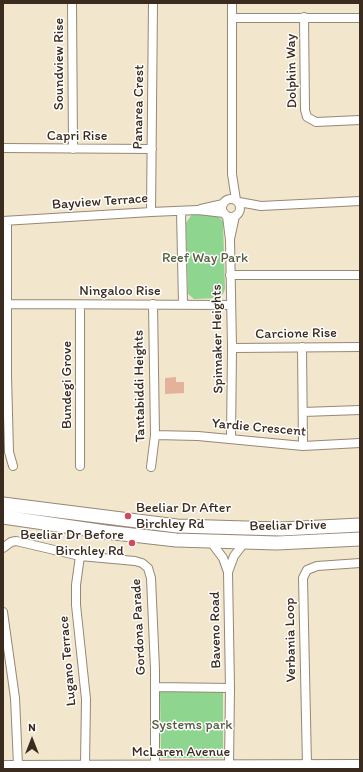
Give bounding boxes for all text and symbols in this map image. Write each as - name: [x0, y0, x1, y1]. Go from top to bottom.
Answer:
- street label: Soundview Rise: [51, 18, 67, 110]
- street label: Dolphin Way: [283, 34, 301, 108]
- street label: Panarea Crest: [130, 65, 148, 149]
- street label: Capri Rise: [47, 128, 107, 144]
- street label: Bayview Terrace: [51, 190, 149, 214]
- park label: Reef Way Park: [162, 250, 248, 266]
- street label: Ningaloo Rise: [79, 283, 161, 299]
- street label: Spinnaker Heights: [209, 284, 227, 394]
- street label: Carcione Rise: [255, 325, 337, 343]
- street label: Tantabiddi Heights: [131, 330, 149, 442]
- street label: Bundegi Grove: [59, 341, 75, 429]
- street label: Yardie Crescent: [211, 416, 307, 440]
- place label: Beeliar Dr After Birchley Rd: [136, 500, 231, 532]
- marker: Beeliar Dr After Birchley Rd: [123, 511, 133, 521]
- street label: Beeliar Drive: [249, 517, 327, 535]
- place label: Beeliar Dr Before Birchley Rd: [20, 527, 124, 560]
- marker: Beeliar Dr Before Birchley Rd: [127, 538, 137, 548]
- street label: Gordona Parade: [128, 578, 150, 676]
- street label: Baveno Road: [207, 591, 225, 669]
- street label: Verbania Loop: [282, 597, 300, 683]
- street label: Lugano Terrace: [56, 615, 80, 707]
- park label: Systems park: [152, 717, 232, 733]
- north arrow: [12, 720, 52, 760]
- text: N: [28, 721, 36, 734]
- street label: McLaren Avenue: [132, 744, 230, 760]

